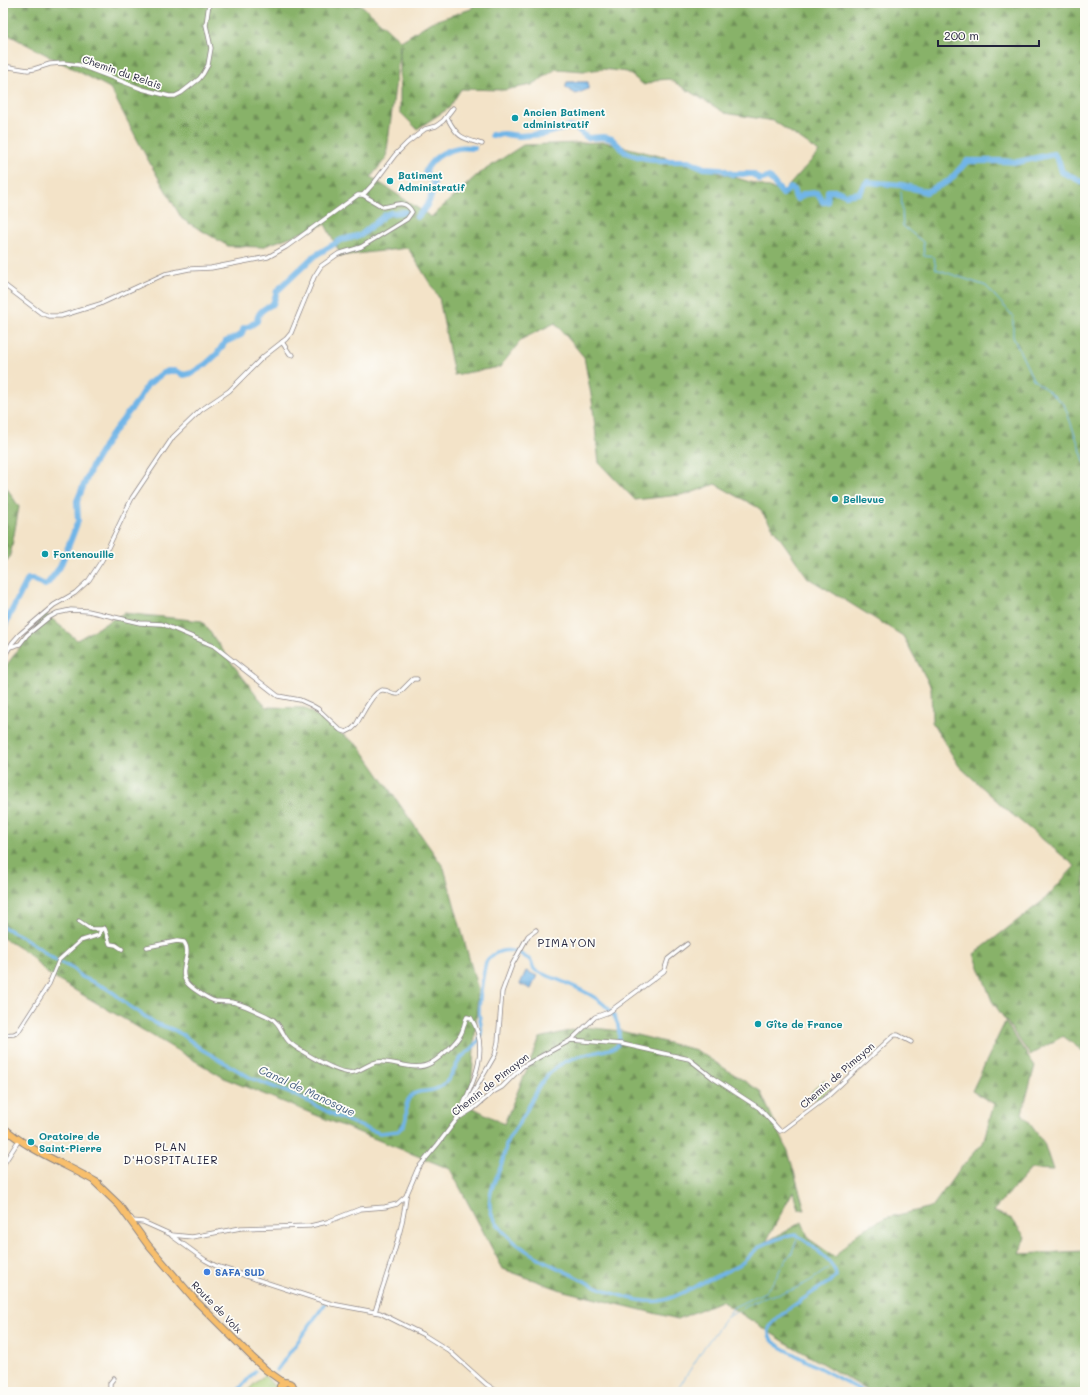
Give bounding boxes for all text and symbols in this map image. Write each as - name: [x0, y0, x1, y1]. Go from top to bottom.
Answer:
- scale bar: [938, 22, 1039, 48]
- text: 200 m: [944, 27, 979, 43]
- street label: Chemin du Relais: [80, 52, 164, 92]
- place label: Ancien Batiment administratif: [523, 105, 606, 131]
- marker: Ancien Batiment administratif: [510, 113, 520, 123]
- place label: Batiment Administratif: [398, 168, 465, 194]
- marker: Batiment Administratif: [385, 176, 395, 186]
- place label: Bellevue: [843, 492, 884, 506]
- marker: Bellevue: [830, 494, 840, 504]
- place label: Fontenouille: [53, 547, 114, 561]
- marker: Fontenouille: [40, 549, 50, 559]
- district label: PIMAYON: [538, 935, 596, 950]
- place label: Gîte de France: [766, 1017, 843, 1031]
- marker: Gîte de France: [753, 1019, 763, 1029]
- street label: Chemin de Pimayon: [797, 1039, 877, 1111]
- street label: Chemin de Pimayon: [448, 1049, 532, 1119]
- water label: Canal de Manosque: [257, 1062, 358, 1120]
- place label: Oratoire de Saint-Pierre: [39, 1129, 102, 1155]
- marker: Oratoire de Saint-Pierre: [26, 1137, 36, 1147]
- district label: PLAN D'HOSPITALIER: [124, 1139, 218, 1167]
- place label: SAFA SUD: [215, 1265, 265, 1279]
- marker: SAFA SUD: [202, 1267, 212, 1277]
- street label: Route de Volx: [189, 1278, 245, 1336]

